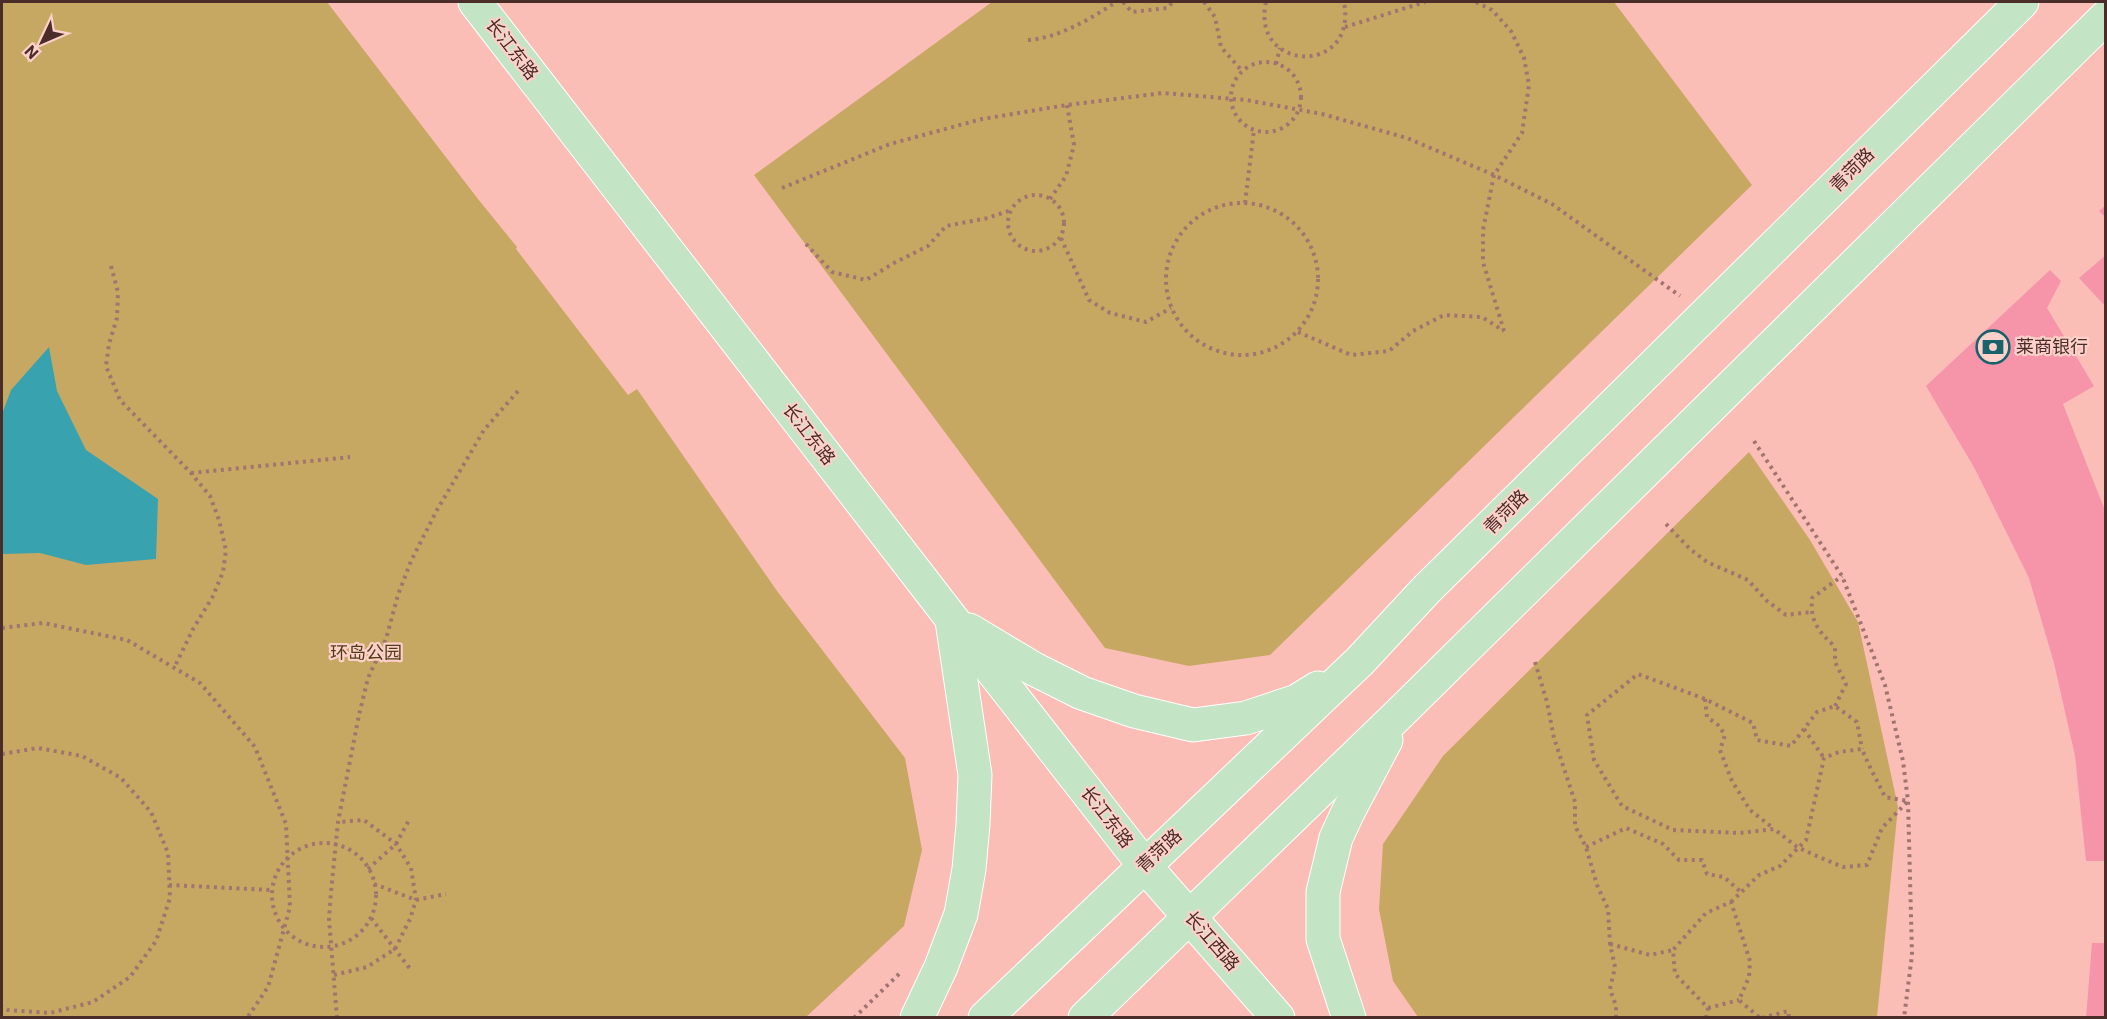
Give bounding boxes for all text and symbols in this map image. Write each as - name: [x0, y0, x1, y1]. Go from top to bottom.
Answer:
- north arrow: [12, 12, 72, 72]
- street label: 长江东路: [482, 14, 543, 84]
- text: N: [21, 41, 42, 63]
- street label: 青菏路: [1825, 143, 1878, 196]
- bank icon: 莱商银行: [1975, 329, 2011, 365]
- place label: 莱商银行: [2016, 336, 2088, 357]
- street label: 长江东路: [779, 399, 840, 469]
- street label: 青菏路: [1479, 485, 1532, 538]
- park label: 环岛公园: [330, 642, 402, 663]
- street label: 长江东路: [1077, 782, 1138, 852]
- street label: 青菏路: [1132, 825, 1186, 877]
- street label: 长江西路: [1181, 907, 1244, 975]

